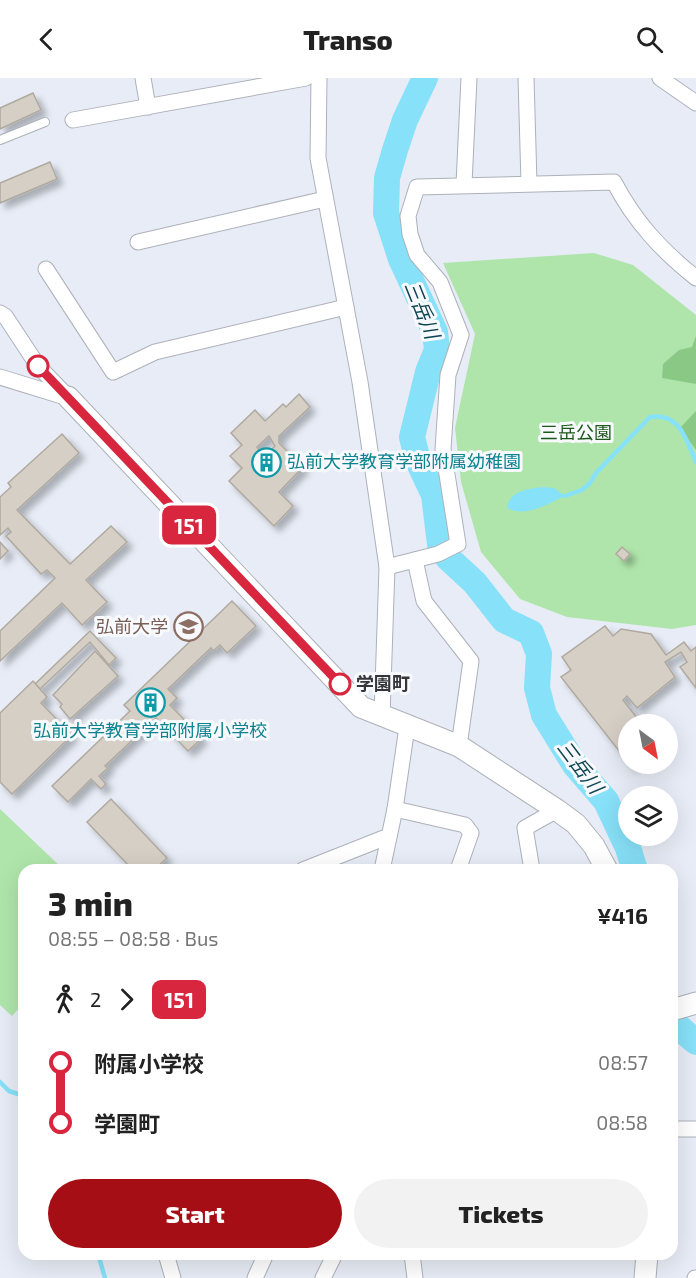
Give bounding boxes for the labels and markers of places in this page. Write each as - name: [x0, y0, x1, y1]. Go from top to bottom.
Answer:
- unlabelled marker: [27, 355, 49, 377]
- building icon: 弘前大学教育学部附属幼稚園: [250, 446, 282, 478]
- place label: 弘前大学教育学部附属幼稚園: [287, 450, 521, 472]
- school or university icon: 弘前大学: [173, 611, 205, 643]
- place label: 弘前大学: [96, 615, 168, 637]
- place label: 学園町: [356, 672, 410, 694]
- marker: 学園町: [329, 673, 351, 695]
- building icon: 弘前大学教育学部附属小学校: [134, 686, 166, 718]
- place label: 弘前大学教育学部附属小学校: [33, 719, 267, 741]

